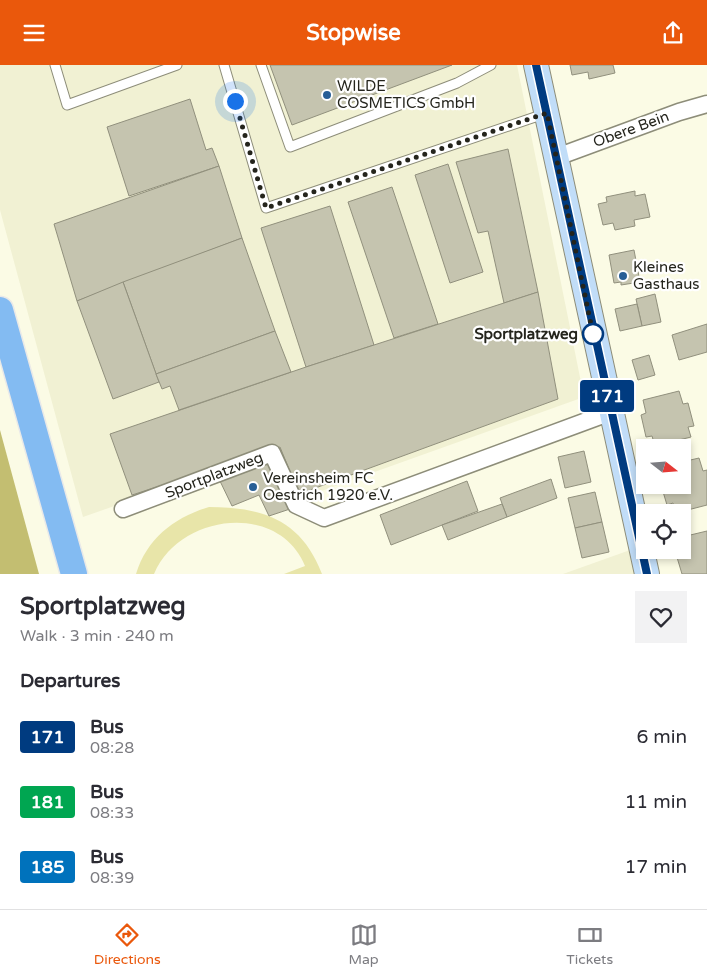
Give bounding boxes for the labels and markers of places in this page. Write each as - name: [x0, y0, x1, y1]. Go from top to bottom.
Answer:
- place label: WILDE COSMETICS GmbH: [337, 77, 475, 112]
- marker: WILDE COSMETICS GmbH: [321, 89, 333, 101]
- place label: Kleines Gasthaus: [633, 258, 700, 293]
- marker: Kleines Gasthaus: [617, 270, 629, 282]
- marker: Sportplatzweg: [582, 323, 604, 345]
- place label: Sportplatzweg: [474, 325, 578, 344]
- place label: Vereinsheim FC Oestrich 1920 e.V.: [263, 469, 393, 504]
- marker: Vereinsheim FC Oestrich 1920 e.V.: [247, 481, 259, 493]

